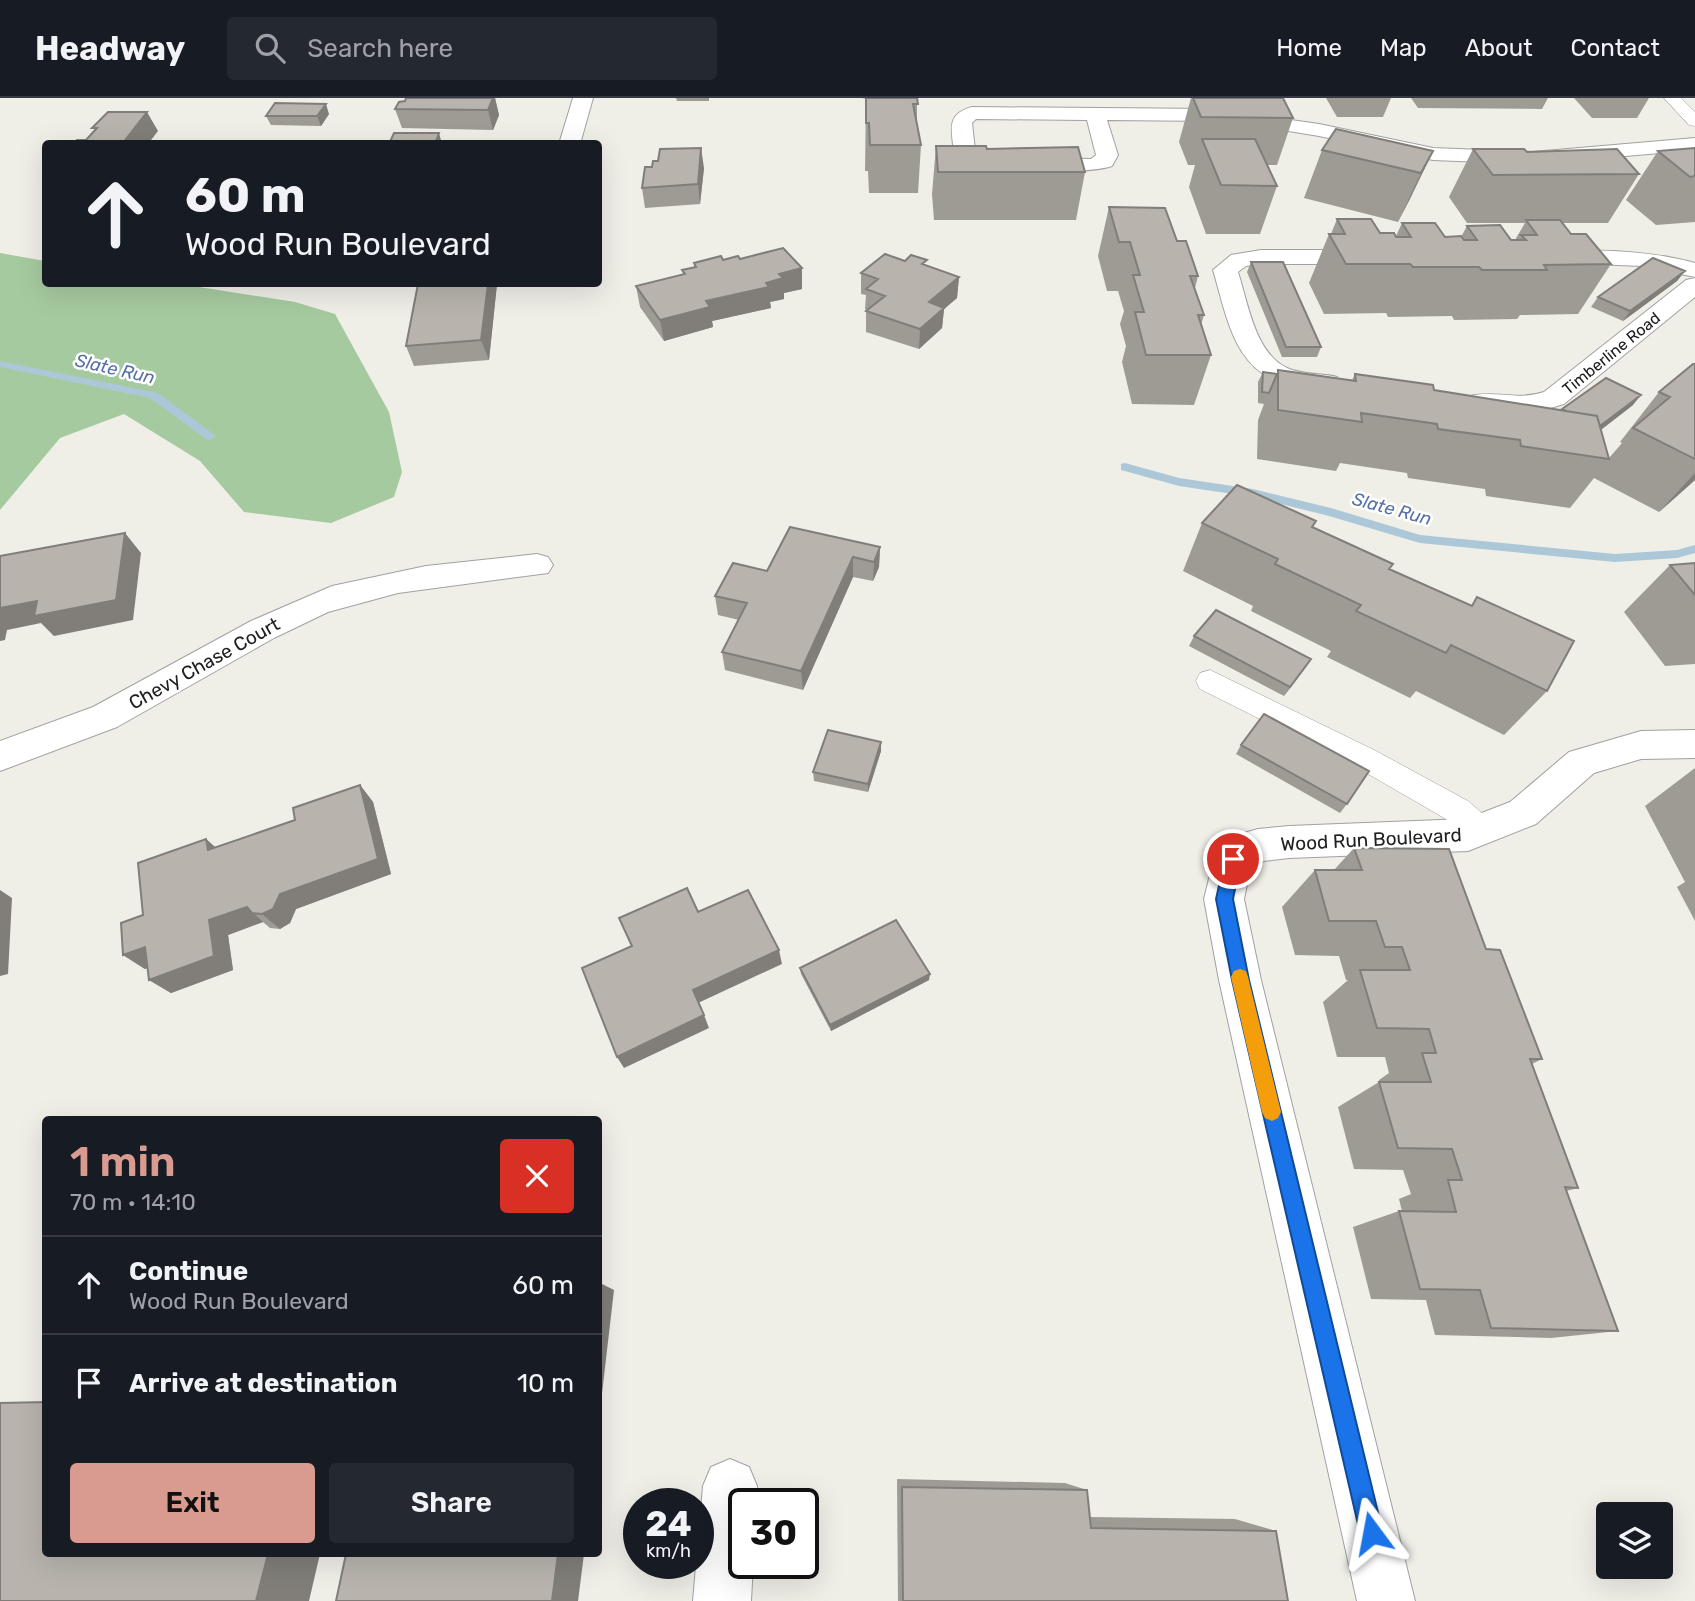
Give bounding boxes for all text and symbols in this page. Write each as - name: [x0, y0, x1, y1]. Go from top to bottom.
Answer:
- search box: [227, 17, 717, 80]
- text: Headway: [35, 29, 185, 68]
- icon: search: [251, 29, 289, 67]
- text: Search here: [307, 33, 453, 64]
- text: Home: [1276, 34, 1342, 62]
- text: Map: [1380, 34, 1427, 62]
- text: About: [1465, 34, 1533, 62]
- text: Contact: [1571, 34, 1660, 62]
- text: 60 m: [185, 166, 306, 224]
- icon: ahead: [70, 168, 161, 259]
- text: Wood Run Boulevard: [185, 225, 491, 263]
- street label: Timberline Road: [1559, 308, 1664, 399]
- water label: Slate Run: [73, 349, 157, 389]
- water label: Slate Run: [1350, 488, 1434, 530]
- street label: Chevy Chase Court: [125, 612, 284, 714]
- street label: Wood Run Boulevard: [1280, 823, 1462, 856]
- pin: [1203, 829, 1263, 889]
- icon: arrive: [1214, 840, 1252, 878]
- text: 1 min: [70, 1137, 176, 1187]
- button: close: [500, 1139, 574, 1213]
- text: 70 m · 14:10: [70, 1188, 196, 1216]
- text: Continue: [129, 1256, 248, 1287]
- icon: ahead: [70, 1266, 108, 1304]
- text: 60 m: [512, 1270, 574, 1301]
- text: Wood Run Boulevard: [129, 1287, 349, 1315]
- icon: arrive: [70, 1364, 108, 1402]
- text: Arrive at destination: [129, 1368, 397, 1399]
- text: 10 m: [517, 1368, 574, 1399]
- button: Exit: [70, 1463, 315, 1543]
- button: Share: [329, 1463, 574, 1543]
- speed limit sign: 30: [728, 1488, 819, 1579]
- position arrow: [1335, 1496, 1409, 1570]
- map controls: [1596, 1502, 1673, 1579]
- button: layers: [1596, 1502, 1673, 1579]
- text: 24: [645, 1503, 692, 1545]
- text: km/h: [646, 1540, 691, 1562]

